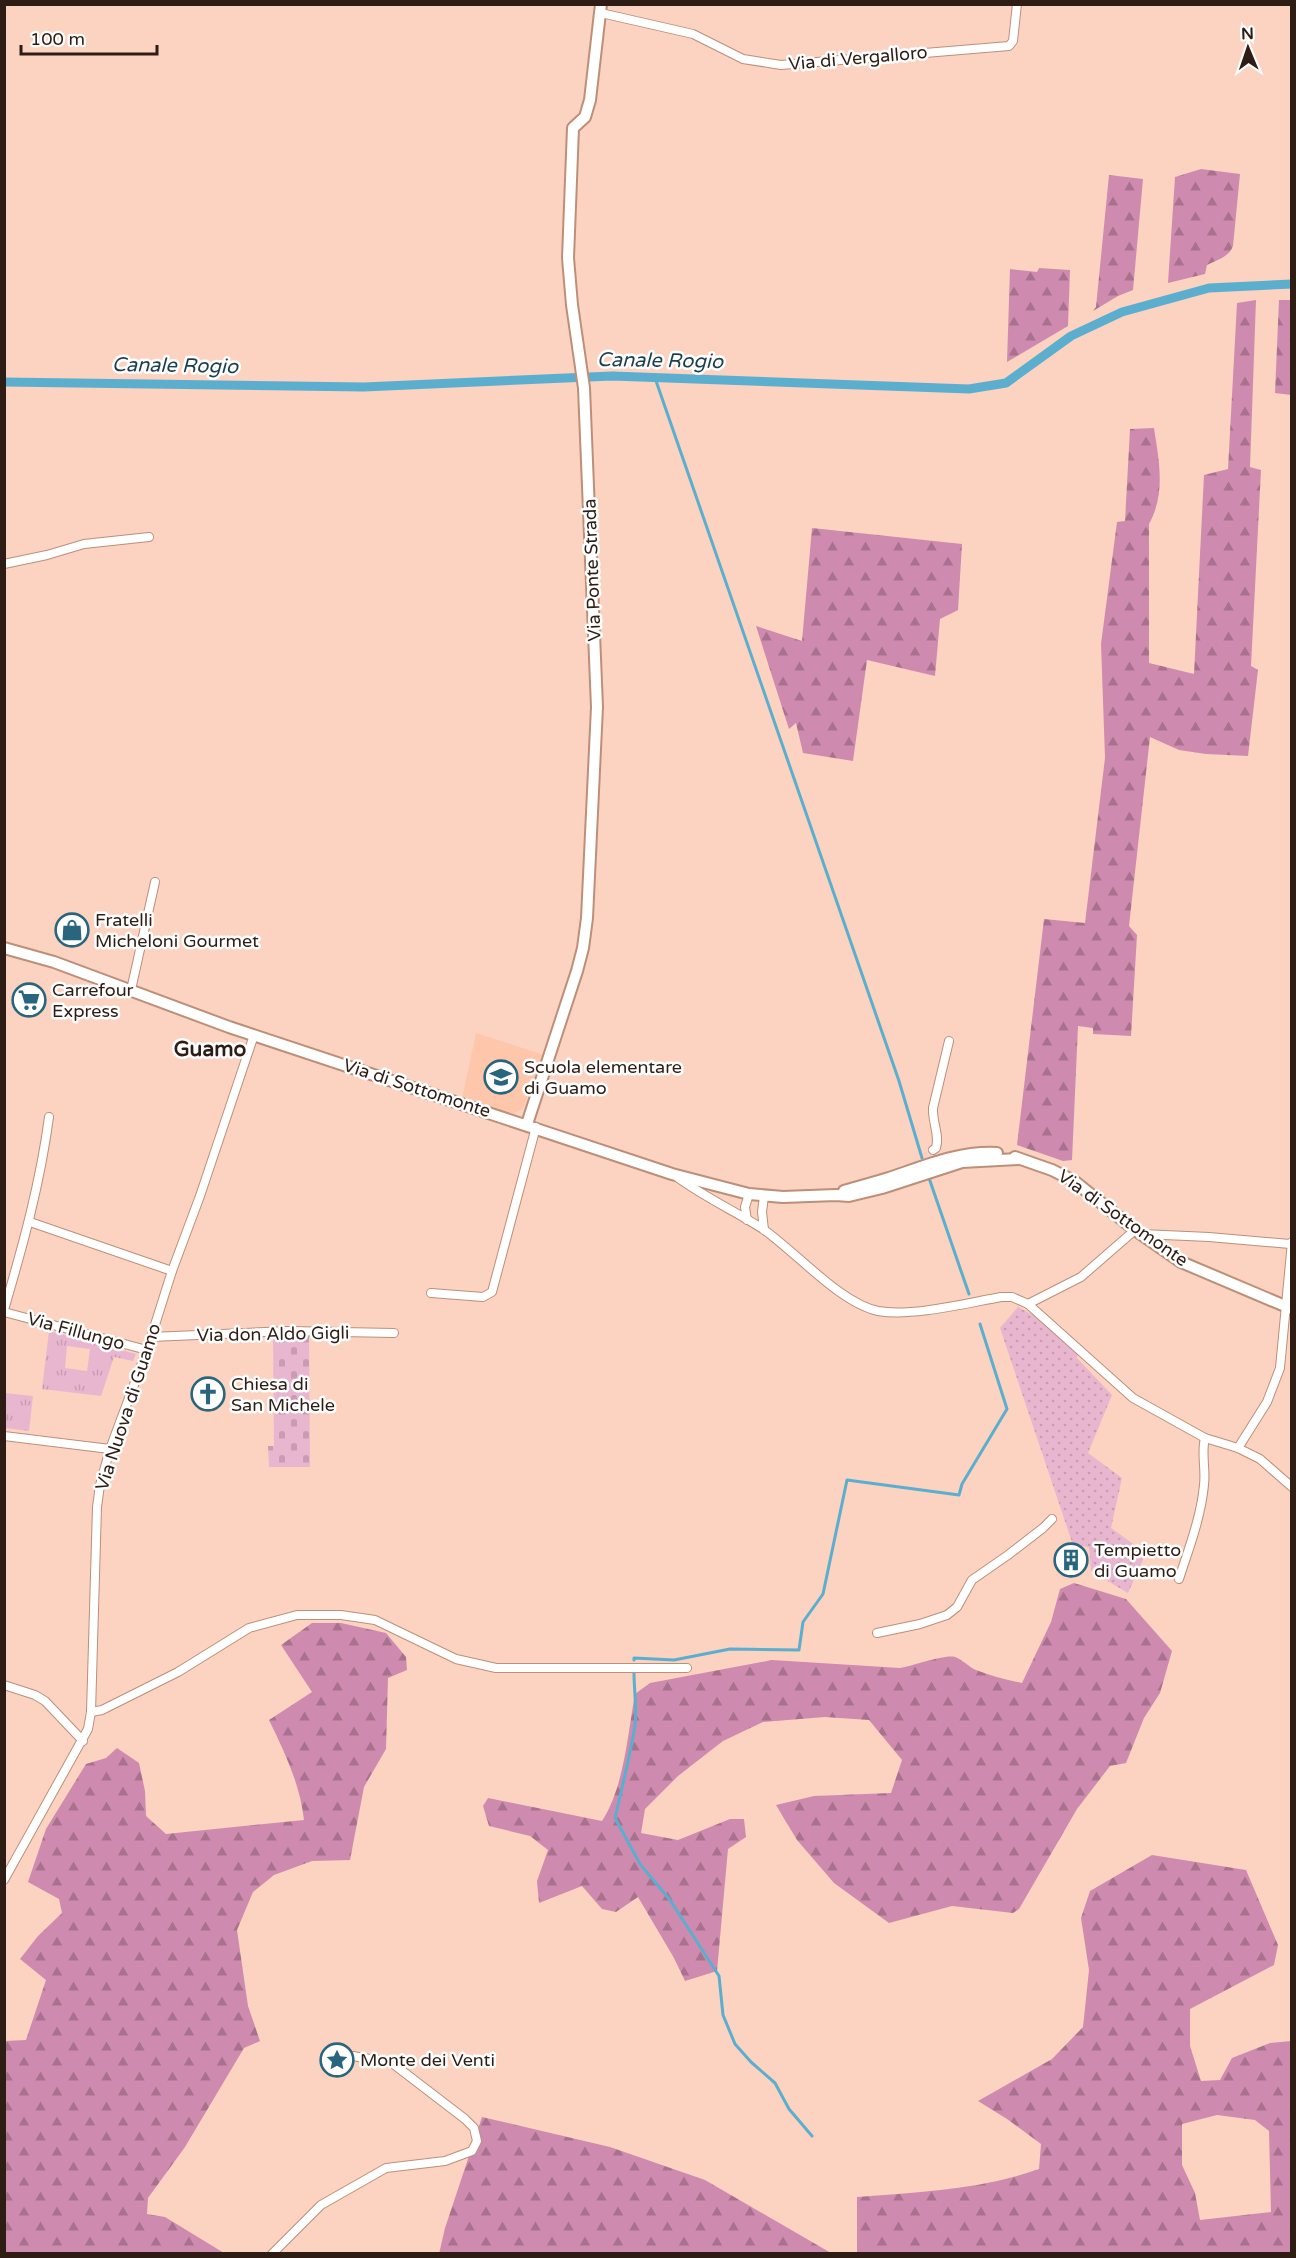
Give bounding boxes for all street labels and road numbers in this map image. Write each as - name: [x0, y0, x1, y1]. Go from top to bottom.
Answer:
- street label: Via di Vergalloro: [788, 41, 928, 75]
- street label: Via Ponte Strada: [579, 498, 605, 642]
- street label: Via di Sottomonte: [340, 1054, 494, 1122]
- street label: Via di Sottomonte: [1054, 1165, 1192, 1271]
- street label: Via Fillungo: [25, 1307, 127, 1355]
- street label: Via Nuova di Guamo: [91, 1321, 165, 1493]
- street label: Via don Aldo Gigli: [196, 1322, 350, 1346]

